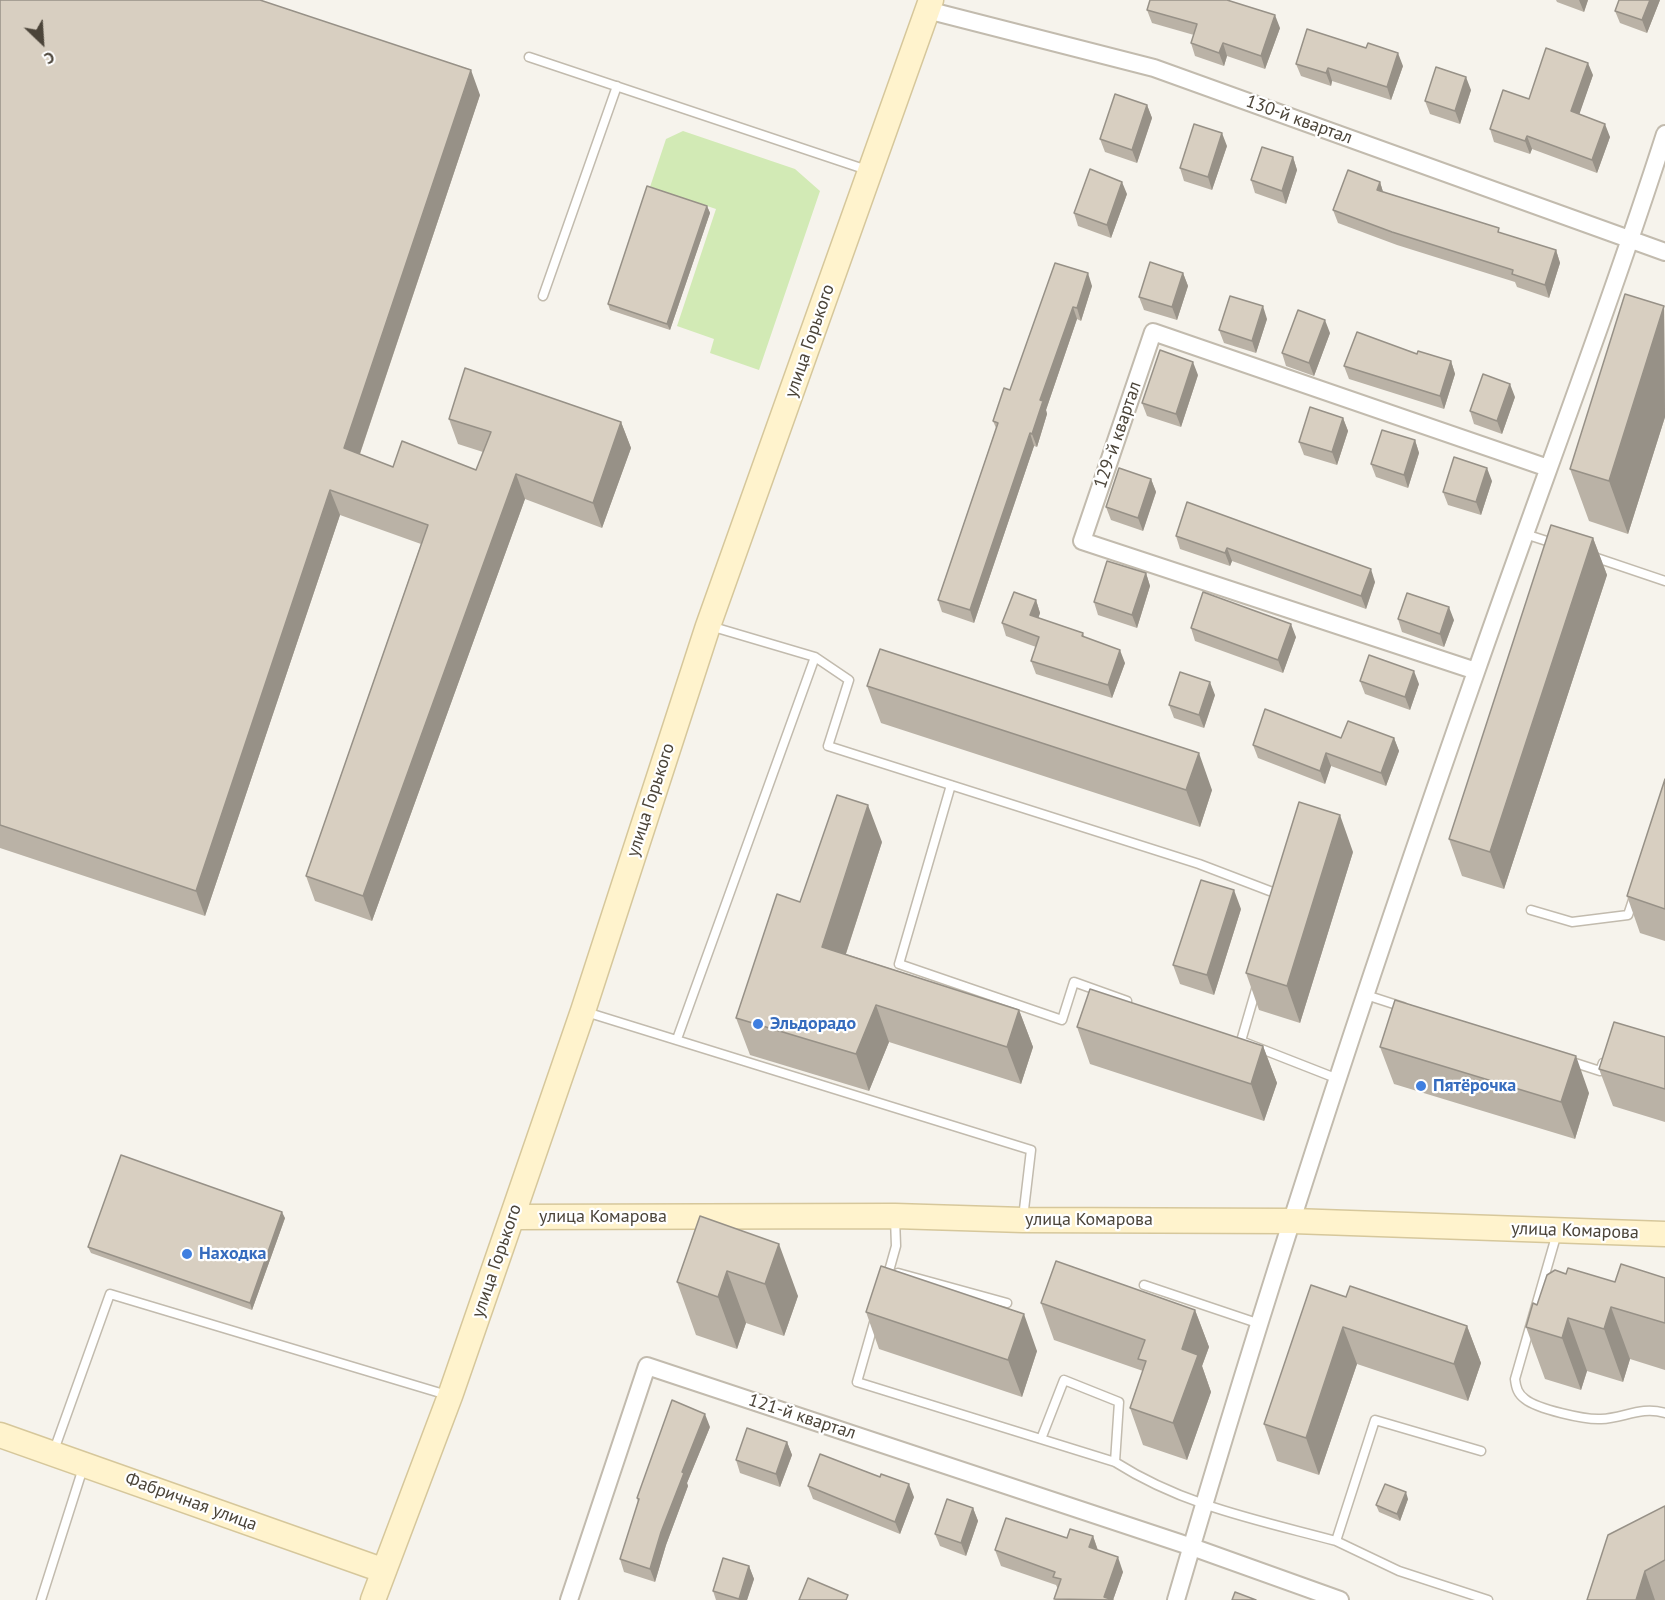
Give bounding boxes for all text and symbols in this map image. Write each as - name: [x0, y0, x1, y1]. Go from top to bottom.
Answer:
- north arrow: [12, 12, 72, 72]
- text: С: [41, 47, 58, 69]
- street label: 130-й квартал: [1243, 91, 1355, 149]
- street label: улица Горького: [781, 282, 839, 400]
- street label: 129-й квартал: [1090, 379, 1146, 491]
- street label: улица Горького: [622, 740, 680, 860]
- place label: Эльдорадо: [770, 1013, 856, 1035]
- marker: Эльдорадо: [751, 1017, 765, 1031]
- place label: Пятёрочка: [1433, 1075, 1516, 1097]
- marker: Пятёрочка: [1414, 1079, 1428, 1093]
- street label: улица Горького: [468, 1202, 526, 1320]
- street label: улица Комарова: [539, 1206, 667, 1228]
- street label: улица Комарова: [1025, 1209, 1153, 1231]
- street label: улица Комарова: [1511, 1218, 1639, 1244]
- place label: Находка: [199, 1243, 267, 1265]
- marker: Находка: [180, 1247, 194, 1261]
- street label: 121-й квартал: [746, 1389, 858, 1445]
- street label: Фабричная улица: [122, 1468, 260, 1536]

